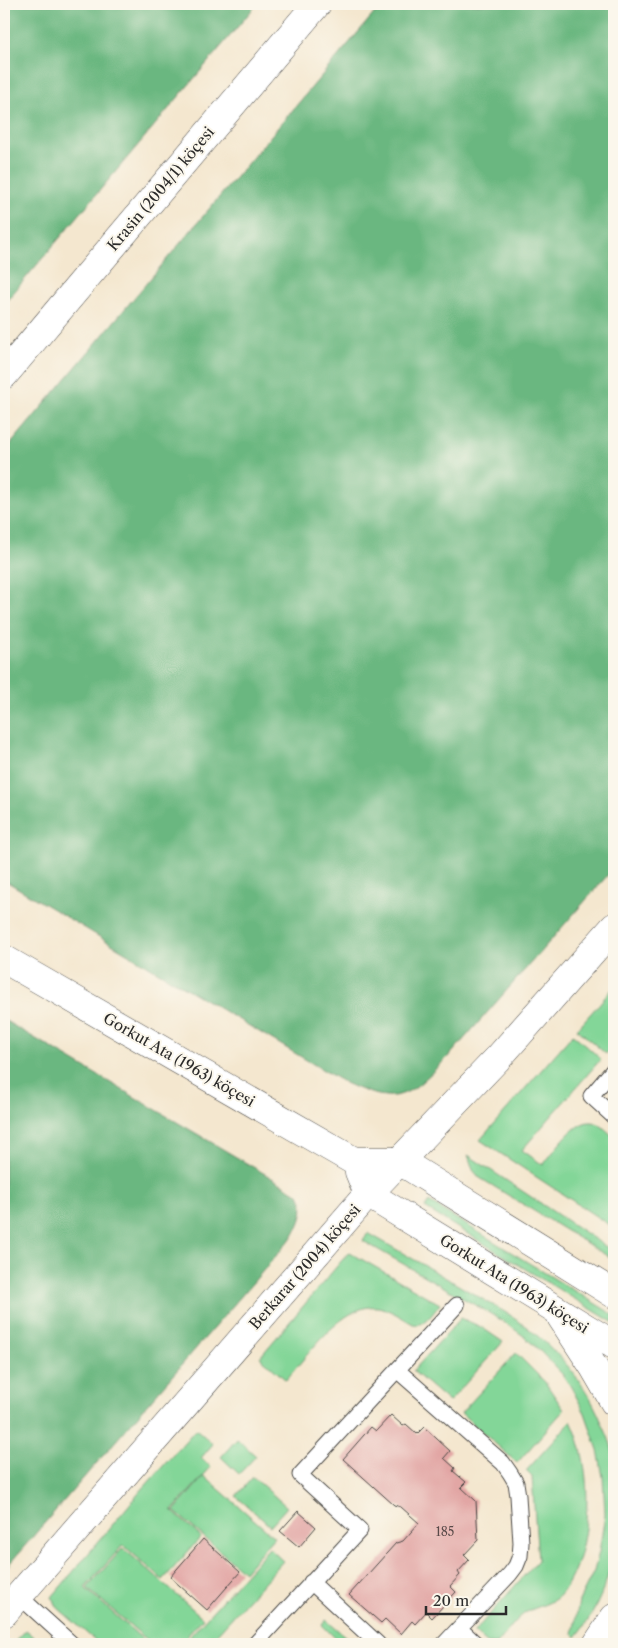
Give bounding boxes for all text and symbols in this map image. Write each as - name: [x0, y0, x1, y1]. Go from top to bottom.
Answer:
- street label: Krasin (2004/1) köçesi: [103, 122, 218, 255]
- street label: Gorkut Ata (1963) köçesi: [100, 1008, 259, 1111]
- street label: Berkarar (2004) köçesi: [245, 1200, 365, 1333]
- street label: Gorkut Ata (1963) köçesi: [436, 1230, 593, 1337]
- house number: 185: [436, 1524, 454, 1539]
- scale bar: [426, 1583, 506, 1615]
- text: 20 m: [433, 1591, 469, 1610]

